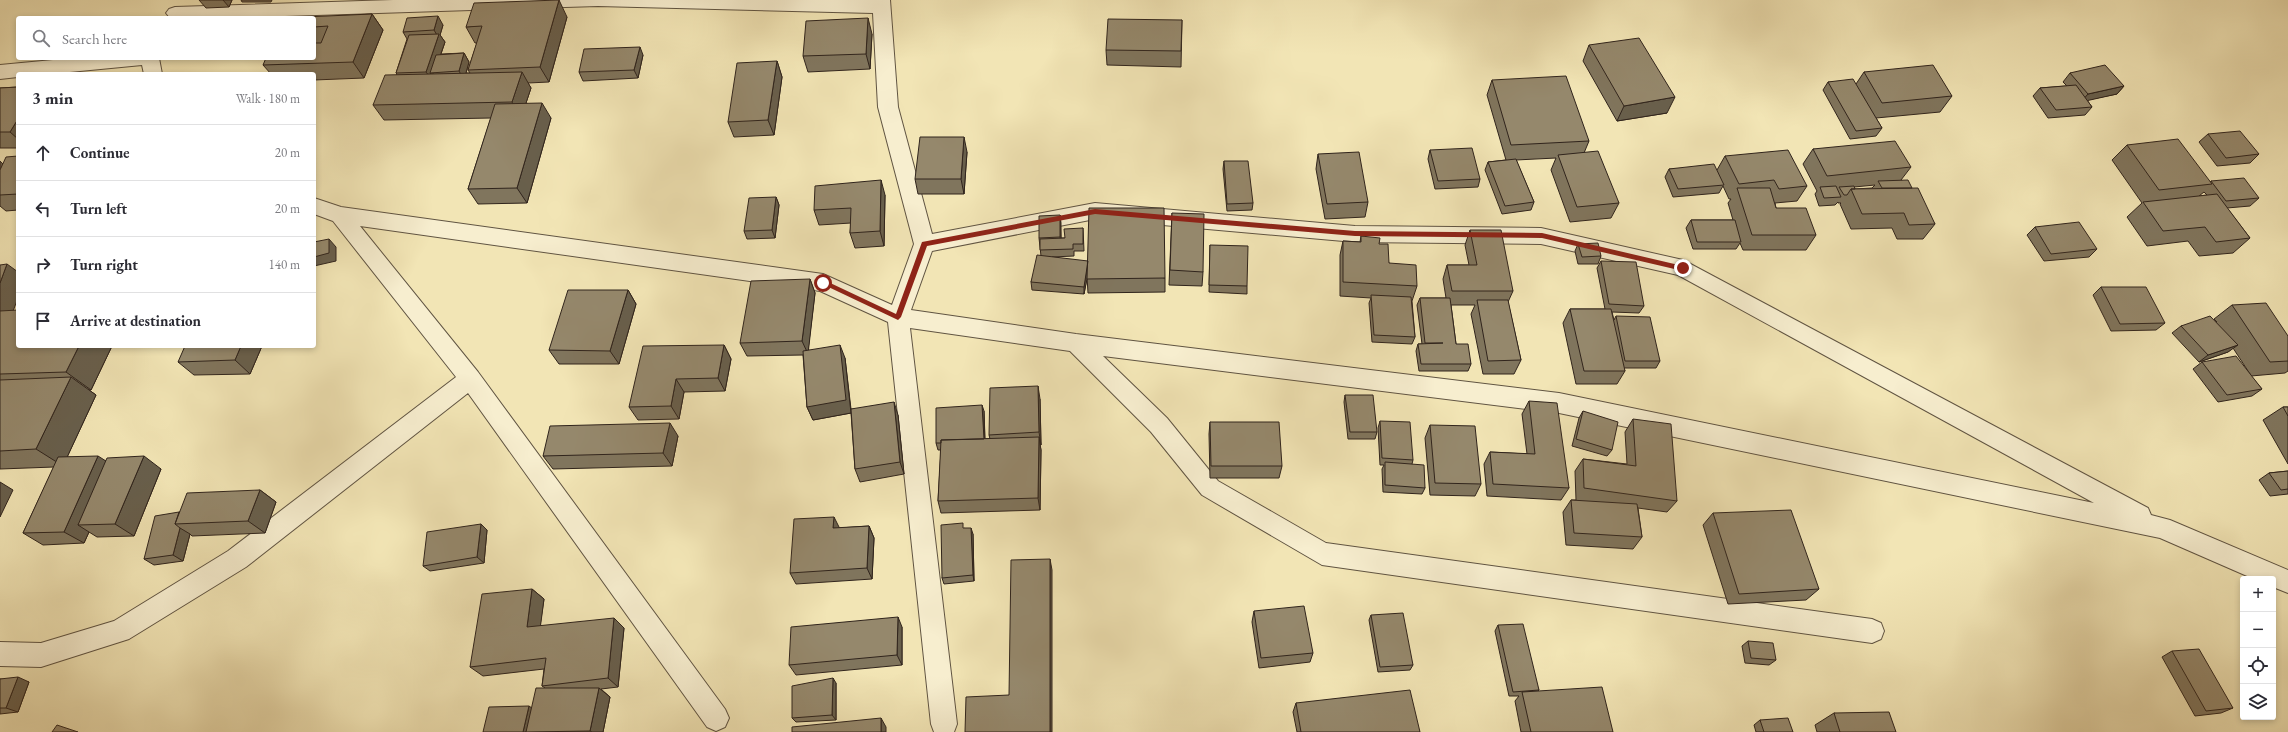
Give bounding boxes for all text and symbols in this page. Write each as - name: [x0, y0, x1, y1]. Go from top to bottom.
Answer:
- search box: [16, 16, 316, 60]
- icon: search: [30, 27, 52, 49]
- text: Search here: [62, 29, 127, 48]
- text: 3 min: [32, 87, 73, 109]
- text: Walk · 180 m: [236, 90, 300, 107]
- icon: ahead: [32, 142, 54, 164]
- text: Continue: [70, 143, 130, 162]
- text: 20 m: [275, 144, 300, 161]
- icon: left: [32, 198, 54, 220]
- text: Turn left: [70, 199, 127, 218]
- text: 20 m: [275, 200, 300, 217]
- icon: right: [32, 254, 54, 276]
- text: Turn right: [70, 255, 138, 274]
- text: 140 m: [269, 256, 300, 273]
- route end: [1674, 259, 1692, 277]
- route start: [814, 274, 832, 292]
- icon: arrive: [32, 310, 54, 332]
- text: Arrive at destination: [70, 311, 201, 330]
- map controls: [2240, 576, 2276, 720]
- button: +: [2240, 576, 2276, 612]
- button: −: [2240, 612, 2276, 648]
- button: locate: [2240, 648, 2276, 684]
- button: layers: [2240, 684, 2276, 720]

